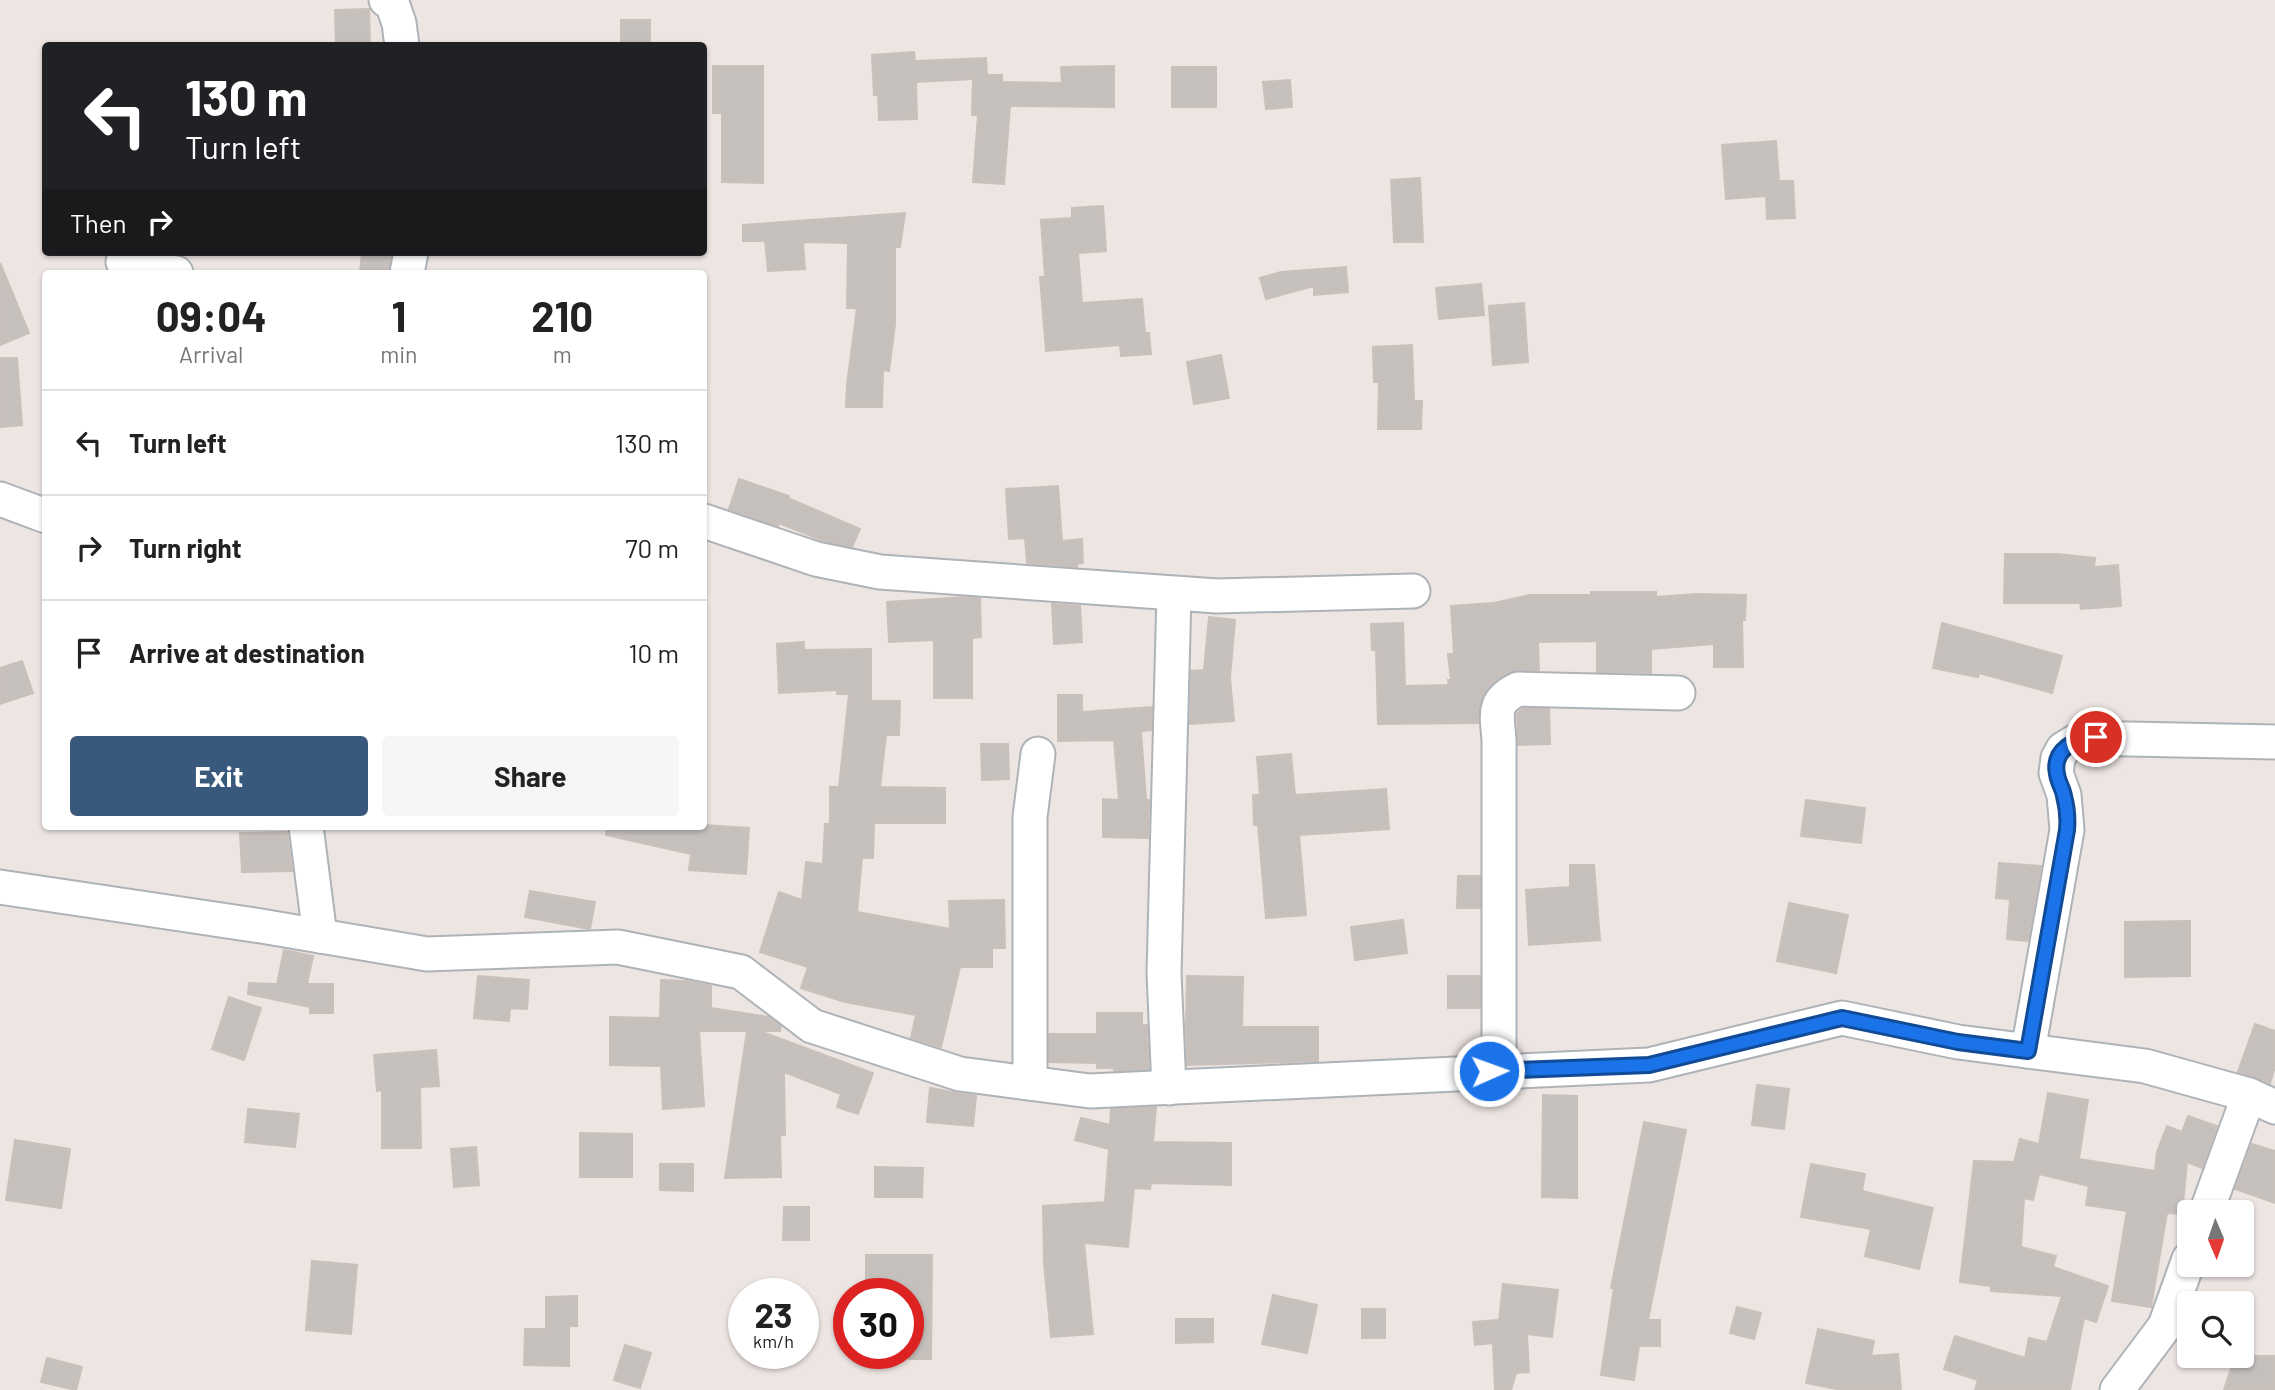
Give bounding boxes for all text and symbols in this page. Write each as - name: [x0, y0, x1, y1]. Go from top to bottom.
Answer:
- text: 130 m: [185, 67, 307, 126]
- icon: left: [70, 70, 161, 161]
- text: Turn left: [185, 127, 302, 165]
- icon: right: [141, 203, 179, 241]
- text: Then: [70, 207, 127, 238]
- text: 09:04: [156, 290, 267, 340]
- text: 1: [391, 290, 406, 340]
- text: 210: [531, 290, 593, 340]
- text: Arrival: [179, 340, 243, 368]
- text: min: [380, 340, 418, 368]
- text: m: [553, 340, 572, 368]
- icon: left: [70, 424, 108, 462]
- text: Turn left: [129, 427, 227, 458]
- text: 130 m: [615, 427, 679, 458]
- icon: right: [70, 529, 108, 567]
- text: Turn right: [129, 532, 242, 563]
- text: 70 m: [625, 532, 679, 563]
- icon: arrive: [70, 634, 108, 672]
- text: Arrive at destination: [129, 637, 365, 668]
- text: 10 m: [629, 637, 679, 668]
- pin: [2066, 707, 2126, 767]
- icon: arrive: [2077, 718, 2115, 756]
- button: Exit: [70, 736, 368, 816]
- button: Share: [382, 736, 679, 816]
- position arrow: [1452, 1034, 1526, 1108]
- north arrow: [2177, 1200, 2254, 1278]
- map controls: [2177, 1200, 2254, 1368]
- speed limit sign: 30: [833, 1278, 924, 1369]
- button: search: [2177, 1291, 2254, 1368]
- text: 23: [754, 1293, 793, 1335]
- text: km/h: [753, 1330, 794, 1352]

